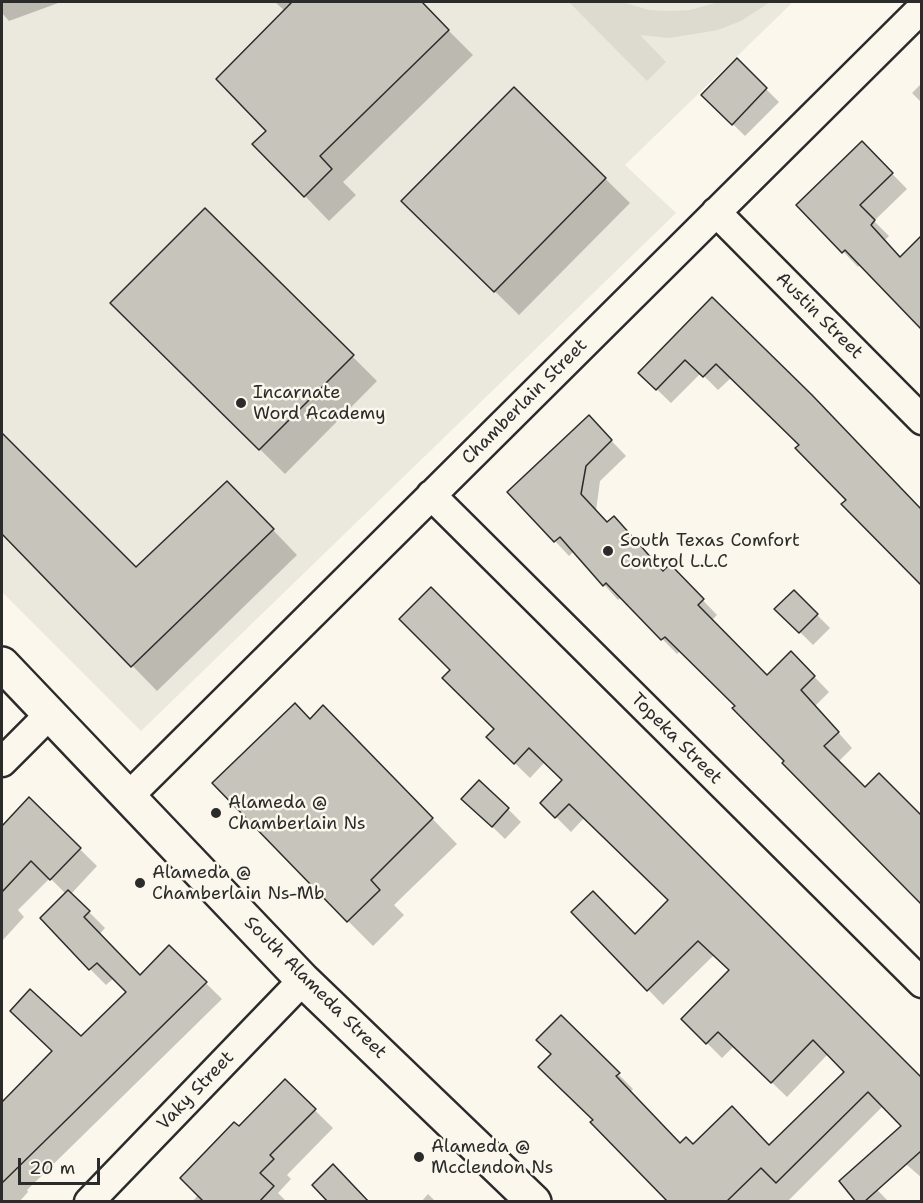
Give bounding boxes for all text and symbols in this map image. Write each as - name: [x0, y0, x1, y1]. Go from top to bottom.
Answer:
- street label: Austin Street: [771, 268, 867, 364]
- street label: Chamberlain Street: [458, 335, 592, 469]
- place label: Incarnate Word Academy: [253, 382, 386, 424]
- marker: Incarnate Word Academy: [234, 396, 248, 410]
- place label: South Texas Comfort Control L.L.C: [620, 530, 800, 572]
- marker: South Texas Comfort Control L.L.C: [601, 544, 615, 558]
- street label: Topeka Street: [626, 689, 726, 789]
- place label: Alameda @ Chamberlain Ns: [228, 792, 366, 834]
- marker: Alameda @ Chamberlain Ns: [209, 806, 223, 820]
- place label: Alameda @ Chamberlain Ns-Mb: [152, 862, 325, 904]
- marker: Alameda @ Chamberlain Ns-Mb: [133, 876, 147, 890]
- street label: South Alameda Street: [239, 912, 391, 1064]
- street label: Vaky Street: [153, 1047, 239, 1135]
- place label: Alameda @ Mcclendon Ns: [431, 1136, 553, 1178]
- scale bar: [21, 1146, 104, 1184]
- marker: Alameda @ Mcclendon Ns: [412, 1150, 426, 1164]
- text: 20 m: [29, 1156, 75, 1180]

